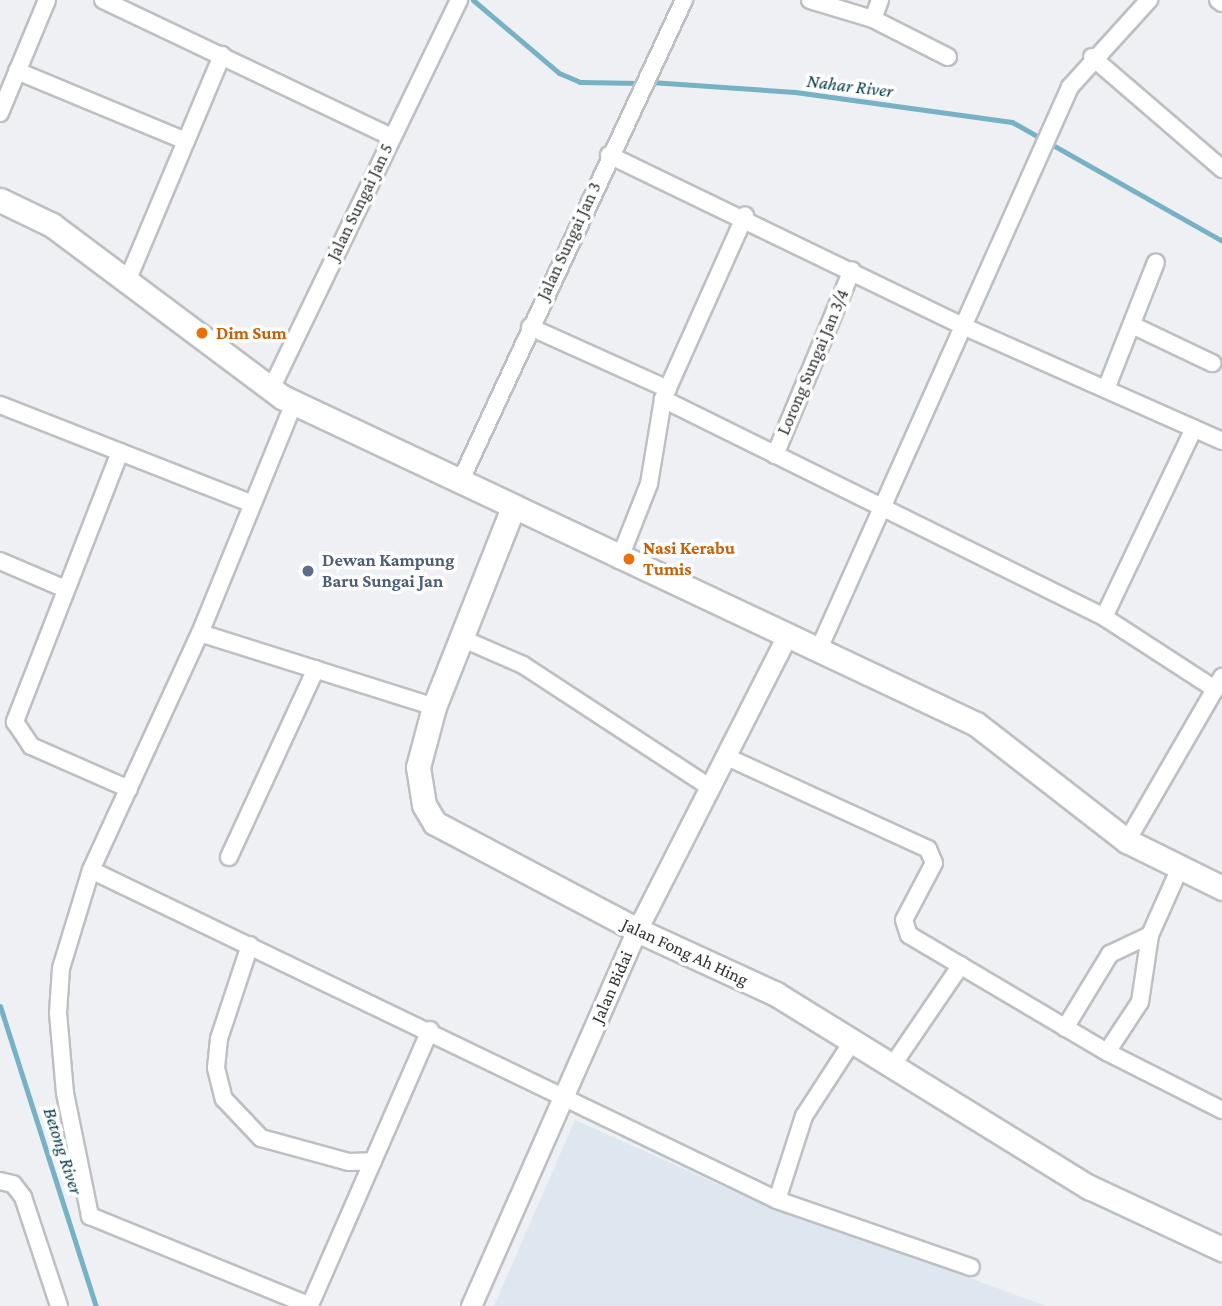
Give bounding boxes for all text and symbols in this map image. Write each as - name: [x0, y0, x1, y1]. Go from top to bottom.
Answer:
- water label: Nahar River: [806, 69, 894, 103]
- street label: Jalan Sungai Jan 5: [322, 140, 398, 264]
- street label: Jalan Sungai Jan 3: [532, 179, 606, 303]
- street label: Lorong Sungai Jan 3/4: [772, 286, 854, 438]
- place label: Dim Sum: [216, 322, 287, 344]
- marker: Dim Sum: [194, 325, 210, 341]
- place label: Nasi Kerabu Tumis: [643, 538, 735, 580]
- place label: Dewan Kampung Baru Sungai Jan: [322, 550, 454, 592]
- marker: Nasi Kerabu Tumis: [621, 551, 637, 567]
- marker: Dewan Kampung Baru Sungai Jan: [300, 563, 316, 579]
- street label: Jalan Fong Ah Hing: [618, 913, 752, 991]
- street label: Jalan Bidai: [587, 948, 637, 1026]
- water label: Betong River: [38, 1105, 88, 1197]

